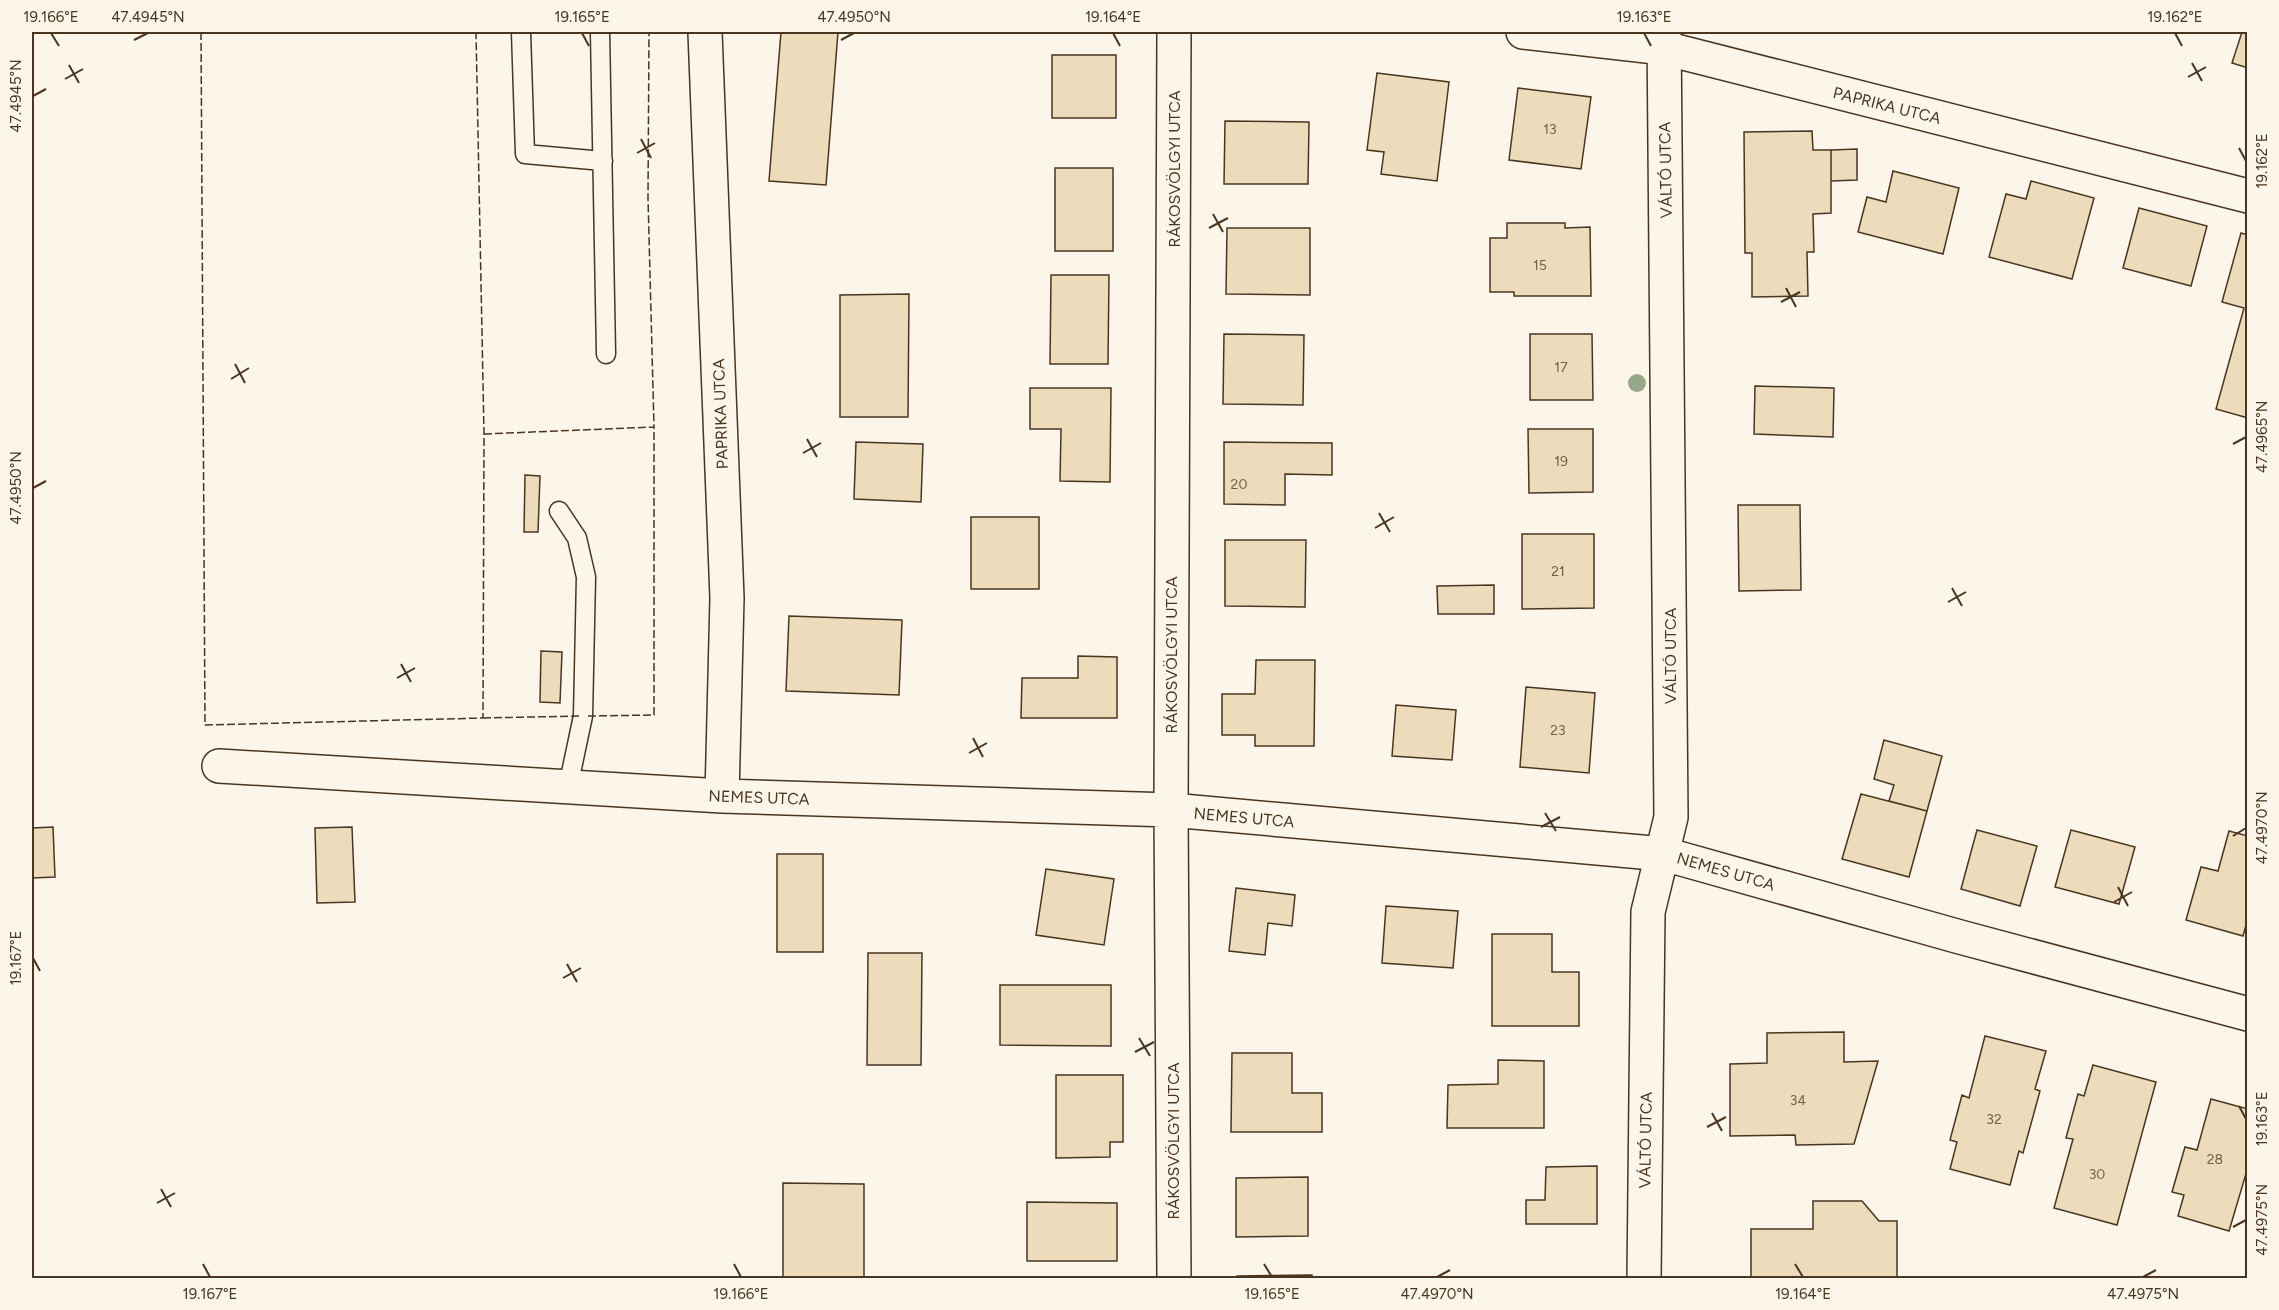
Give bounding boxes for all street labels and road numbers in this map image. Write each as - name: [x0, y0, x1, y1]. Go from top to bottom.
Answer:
- street label: PAPRIKA UTCA: [1831, 83, 1943, 128]
- street label: RÁKOSVÖLGYI UTCA: [1165, 90, 1184, 248]
- street label: VÁLTÓ UTCA: [1655, 121, 1676, 218]
- street label: PAPRIKA UTCA: [709, 358, 732, 470]
- street label: RÁKOSVÖLGYI UTCA: [1162, 576, 1181, 734]
- street label: VÁLTÓ UTCA: [1661, 608, 1680, 704]
- street label: NEMES UTCA: [708, 786, 810, 809]
- street label: NEMES UTCA: [1193, 804, 1295, 831]
- street label: NEMES UTCA: [1675, 848, 1777, 895]
- street label: RÁKOSVÖLGYI UTCA: [1164, 1062, 1183, 1220]
- street label: VÁLTÓ UTCA: [1635, 1091, 1656, 1188]

